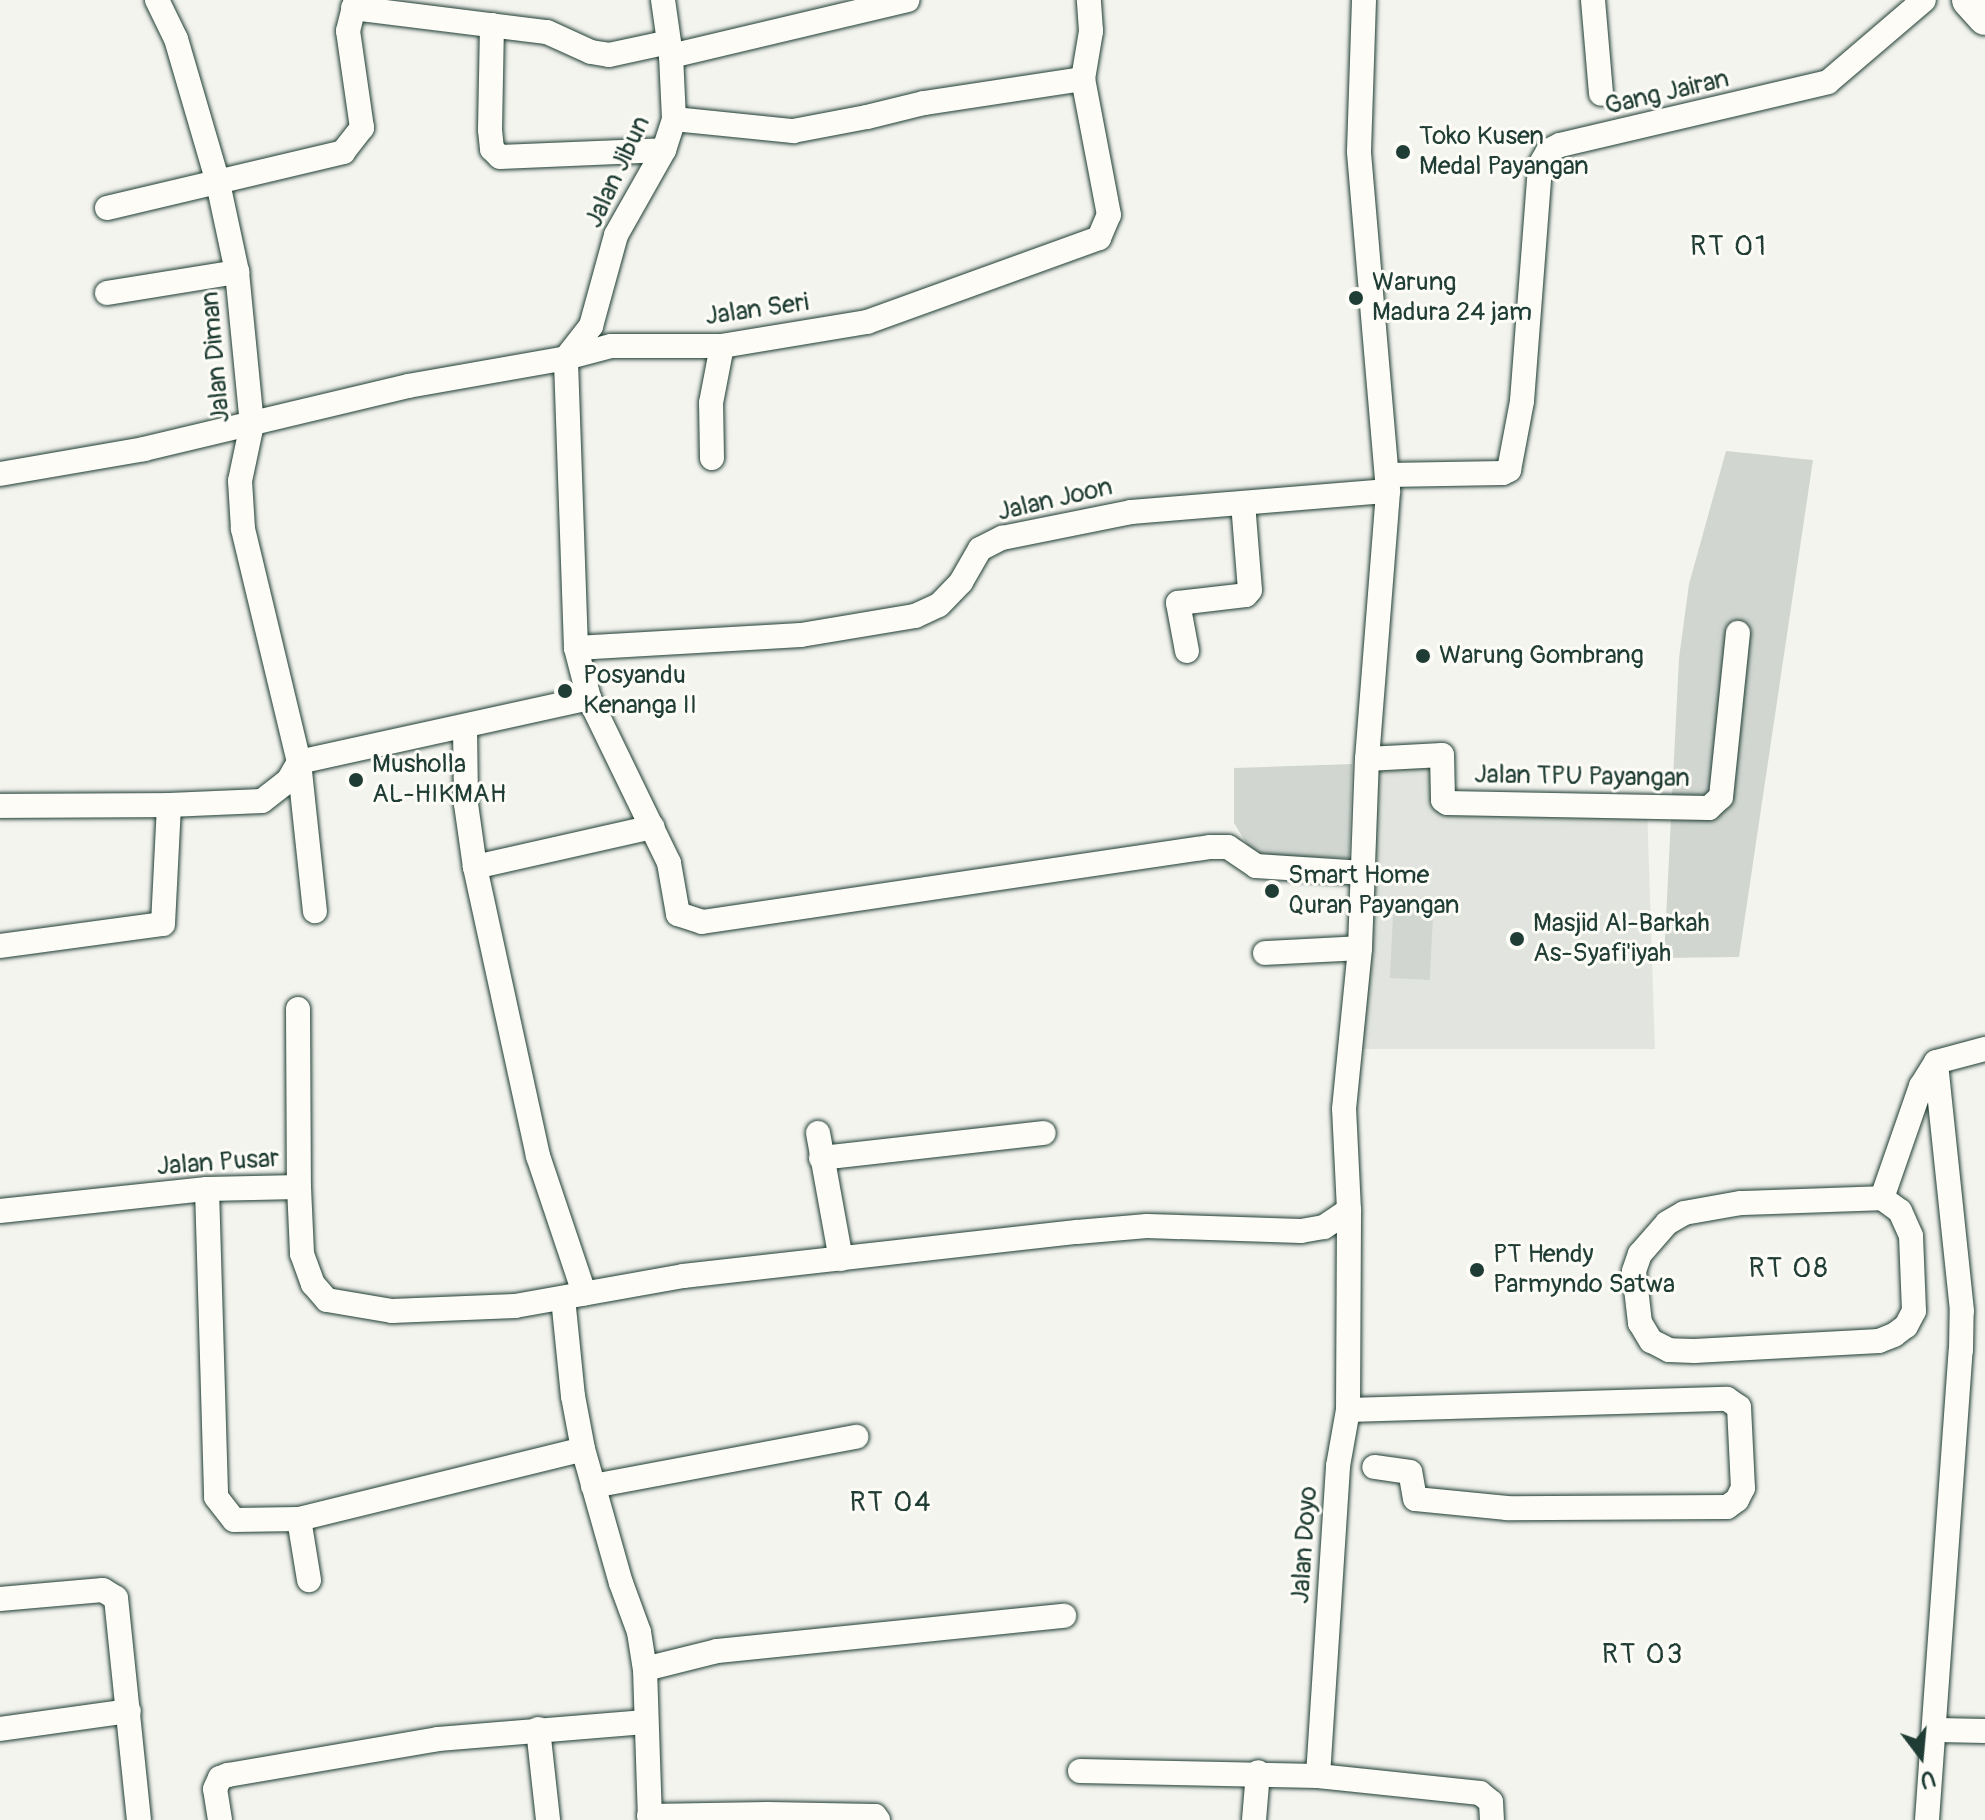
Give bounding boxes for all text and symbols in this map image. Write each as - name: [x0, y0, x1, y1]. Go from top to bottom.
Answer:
- street label: Gang Jairan: [1602, 64, 1732, 122]
- street label: Jalan Jibun: [578, 111, 658, 233]
- place label: Toko Kusen Medal Payangan: [1419, 121, 1589, 182]
- marker: Toko Kusen Medal Payangan: [1394, 143, 1412, 161]
- district label: RT 01: [1690, 230, 1768, 264]
- place label: Warung Madura 24 jam: [1372, 267, 1532, 328]
- street label: Jalan Seri: [703, 287, 811, 333]
- marker: Warung Madura 24 jam: [1347, 289, 1365, 307]
- street label: Jalan Diman: [195, 290, 237, 424]
- street label: Jalan Joon: [994, 472, 1116, 528]
- place label: Warung Gombrang: [1439, 640, 1644, 672]
- marker: Warung Gombrang: [1414, 647, 1432, 665]
- place label: Posyandu Kenanga II: [583, 660, 697, 722]
- marker: Posyandu Kenanga II: [554, 680, 576, 702]
- place label: Musholla AL-HIKMAH: [372, 749, 506, 810]
- street label: Jalan TPU Payangan: [1474, 760, 1690, 794]
- marker: Musholla AL-HIKMAH: [347, 771, 365, 789]
- place label: Smart Home Quran Payangan: [1288, 860, 1460, 922]
- marker: Smart Home Quran Payangan: [1263, 882, 1281, 900]
- place label: Masjid Al-Barkah As-Syafi'iyah: [1533, 908, 1710, 970]
- marker: Masjid Al-Barkah As-Syafi'iyah: [1508, 930, 1526, 948]
- street label: Jalan Pusar: [156, 1143, 280, 1183]
- place label: PT Hendy Parmyndo Satwa: [1493, 1239, 1675, 1300]
- district label: RT 08: [1748, 1252, 1830, 1286]
- marker: PT Hendy Parmyndo Satwa: [1468, 1261, 1486, 1279]
- street label: Jalan Doyo: [1285, 1485, 1325, 1605]
- district label: RT 04: [849, 1486, 933, 1520]
- district label: RT 03: [1602, 1638, 1684, 1672]
- north arrow: [1881, 1716, 1961, 1796]
- text: U: [1917, 1764, 1938, 1795]

